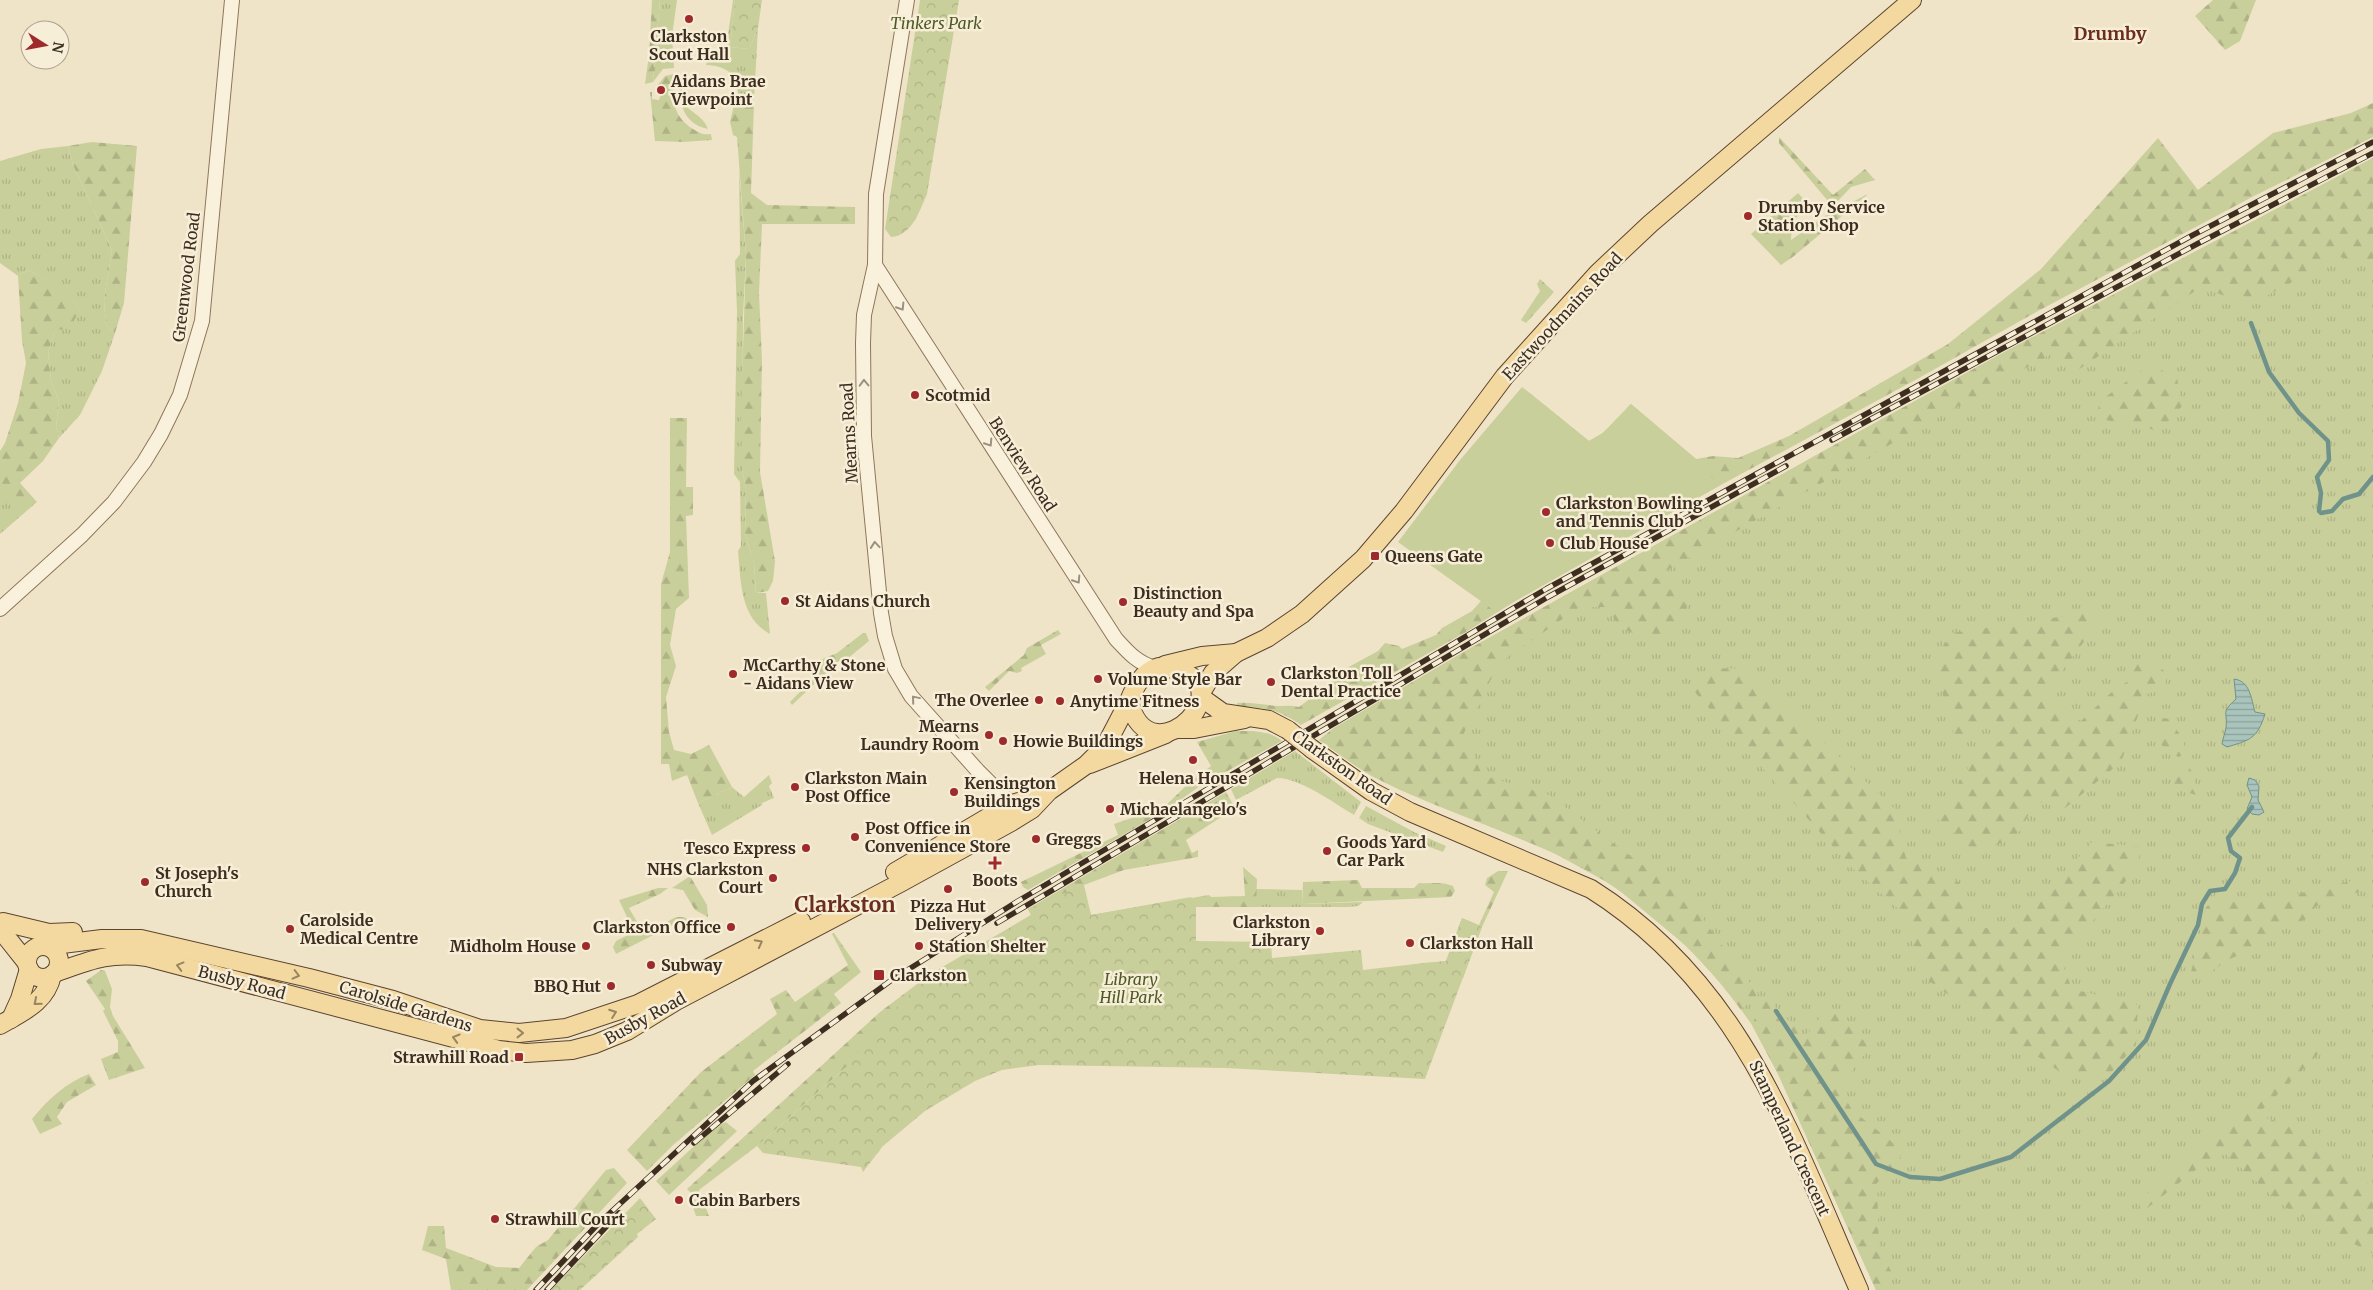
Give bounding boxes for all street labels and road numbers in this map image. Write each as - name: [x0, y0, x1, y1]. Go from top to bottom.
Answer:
- street label: Greenwood Road: [168, 211, 204, 343]
- street label: Eastwoodmains Road: [1498, 248, 1627, 384]
- street label: Mearns Road: [836, 382, 862, 484]
- street label: Benview Road: [985, 413, 1061, 515]
- street label: Clarkston Road: [1288, 725, 1396, 809]
- street label: Busby Road: [196, 961, 288, 1003]
- street label: Carolside Gardens: [337, 976, 475, 1036]
- street label: Busby Road: [601, 987, 689, 1049]
- street label: Stamperland Crescent: [1745, 1057, 1835, 1220]

